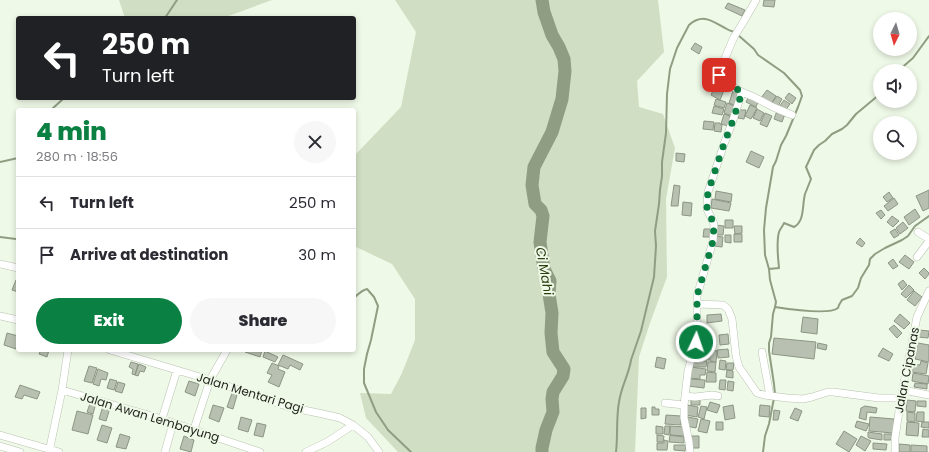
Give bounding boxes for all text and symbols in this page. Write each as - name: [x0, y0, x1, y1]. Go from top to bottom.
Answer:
- north arrow: [873, 12, 917, 56]
- map controls: [873, 12, 917, 160]
- text: 250 m: [102, 25, 190, 64]
- icon: left: [36, 32, 88, 84]
- pin: [702, 58, 736, 92]
- text: Turn left: [102, 63, 174, 88]
- icon: arrive: [708, 64, 730, 86]
- button: sound: [873, 64, 917, 108]
- text: 4 min: [36, 115, 107, 148]
- button: search: [873, 116, 917, 160]
- button: close: [294, 121, 336, 163]
- text: 280 m · 18:56: [36, 147, 118, 166]
- icon: left: [36, 192, 58, 214]
- text: Turn left: [70, 192, 134, 213]
- text: 250 m: [289, 192, 336, 213]
- icon: arrive: [36, 244, 58, 266]
- text: Arrive at destination: [70, 244, 228, 265]
- text: 30 m: [298, 244, 336, 265]
- water label: Ci Mahi: [531, 246, 558, 297]
- button: Exit: [36, 298, 182, 344]
- button: Share: [190, 298, 336, 344]
- position arrow: [675, 321, 717, 363]
- street label: Jalan Cipanas: [890, 326, 923, 414]
- street label: Jalan Mentari Pagi: [195, 368, 306, 417]
- street label: Jalan Awan Lembayung: [78, 387, 222, 446]

